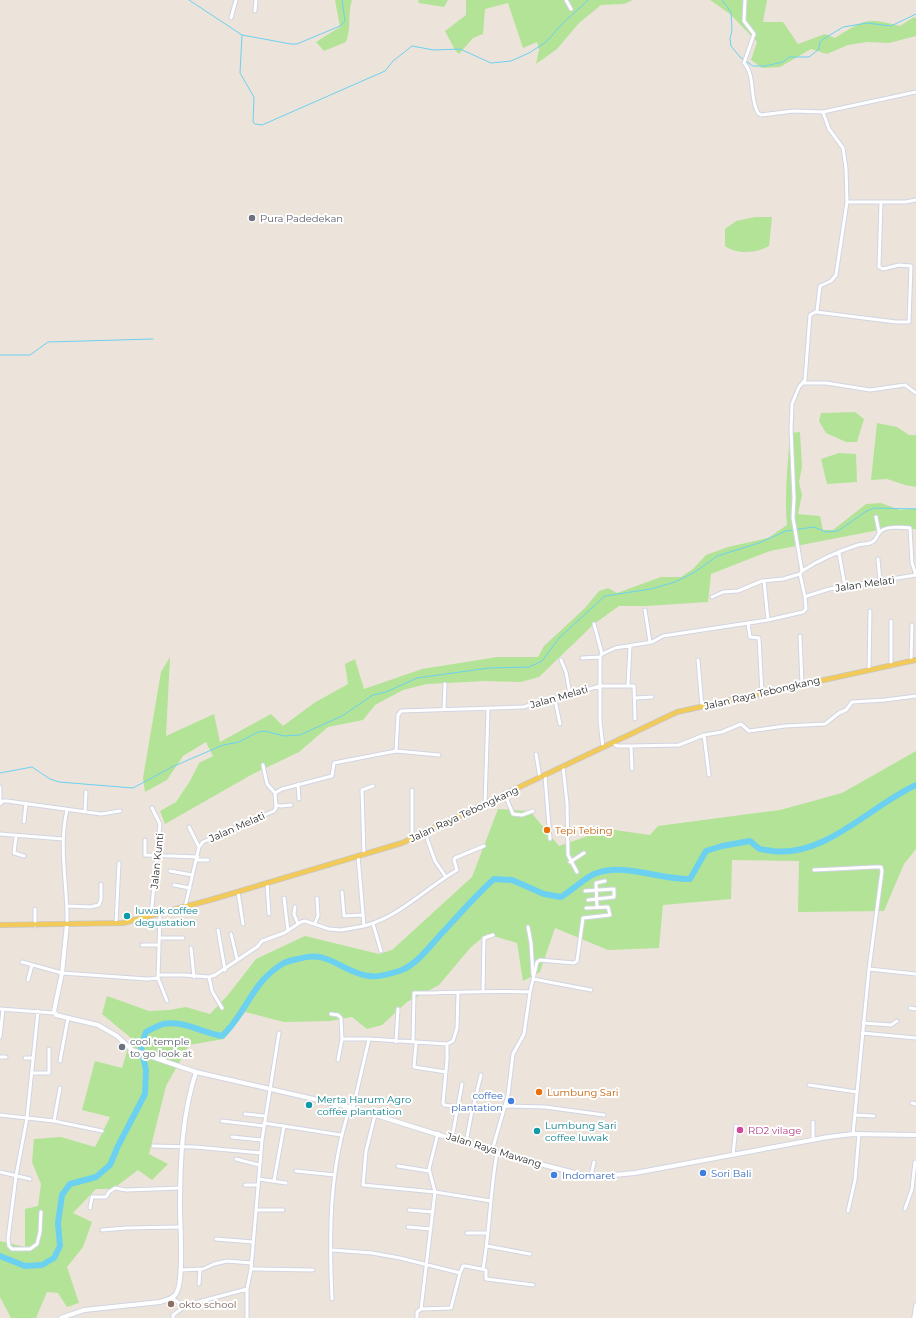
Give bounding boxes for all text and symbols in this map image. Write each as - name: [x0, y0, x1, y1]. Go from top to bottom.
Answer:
- place label: Pura Padedekan: [260, 212, 343, 225]
- marker: Pura Padedekan: [247, 213, 257, 223]
- street label: Jalan Melati: [833, 573, 896, 595]
- street label: Jalan Raya Tebongkang: [702, 673, 821, 713]
- street label: Jalan Melati: [527, 683, 590, 712]
- street label: Jalan Raya Tebongkang: [407, 783, 521, 845]
- street label: Jalan Melati: [206, 809, 267, 846]
- place label: Tepi Tebing: [555, 824, 613, 837]
- marker: Tepi Tebing: [542, 825, 552, 835]
- street label: Jalan Kunti: [148, 832, 166, 891]
- place label: luwak coffee degustation: [135, 904, 198, 929]
- marker: luwak coffee degustation: [122, 911, 132, 921]
- place label: cool temple to go look at: [130, 1035, 192, 1060]
- marker: cool temple to go look at: [117, 1042, 127, 1052]
- place label: Lumbung Sari: [547, 1086, 619, 1099]
- marker: Lumbung Sari: [534, 1087, 544, 1097]
- place label: coffee plantation: [451, 1089, 503, 1114]
- place label: Merta Harum Agro coffee plantation: [317, 1093, 411, 1118]
- marker: coffee plantation: [506, 1096, 516, 1106]
- marker: Merta Harum Agro coffee plantation: [304, 1100, 314, 1110]
- place label: Lumbung Sari coffee luwak: [545, 1119, 617, 1144]
- place label: RD2 vilage: [748, 1124, 801, 1137]
- marker: RD2 vilage: [735, 1125, 745, 1135]
- marker: Lumbung Sari coffee luwak: [532, 1126, 542, 1136]
- street label: Jalan Raya Mawang: [444, 1129, 543, 1171]
- place label: Sori Bali: [711, 1167, 751, 1180]
- marker: Sori Bali: [698, 1168, 708, 1178]
- place label: Indomaret: [562, 1169, 615, 1182]
- marker: Indomaret: [549, 1170, 559, 1180]
- place label: okto school: [179, 1298, 236, 1311]
- marker: okto school: [166, 1299, 176, 1309]

